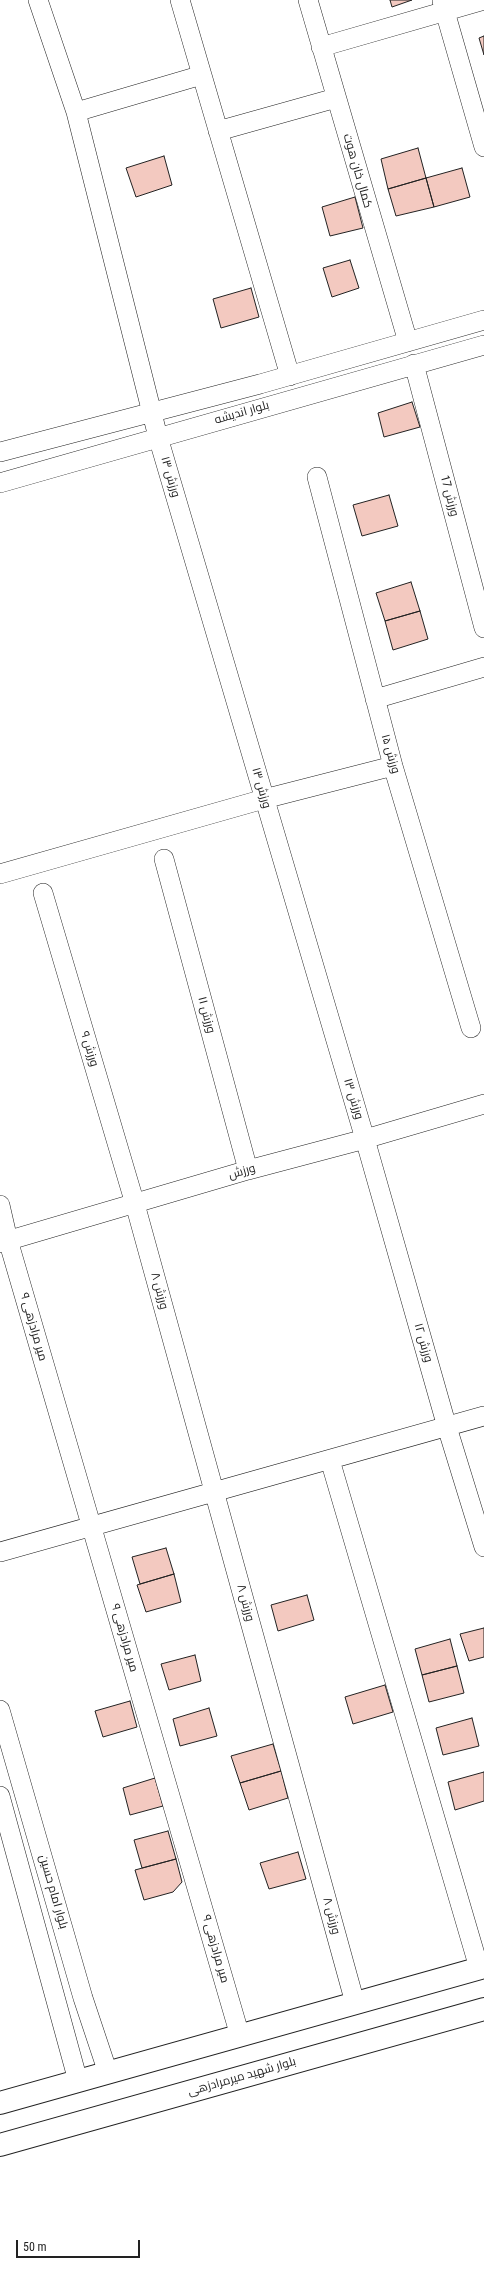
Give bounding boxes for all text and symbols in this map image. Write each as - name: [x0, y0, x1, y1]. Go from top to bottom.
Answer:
- street label: کمال خان هوت: [339, 132, 375, 210]
- street label: بلوار اندیشه: [213, 398, 271, 428]
- street label: ورزش ۱۳: [157, 455, 183, 499]
- street label: ورزش 17: [437, 474, 461, 518]
- street label: ورزش ۱۵: [378, 733, 402, 775]
- street label: ورزش ۱۳: [248, 766, 274, 810]
- street label: ورزش ۱۱: [194, 995, 218, 1035]
- street label: ورزش ۹: [77, 1030, 101, 1068]
- street label: ورزش ۱۳: [340, 1077, 366, 1121]
- street label: ورزش: [227, 1161, 257, 1183]
- street label: ورزش ۸: [147, 1271, 171, 1311]
- street label: میر مرادزهی ۹: [16, 1291, 50, 1363]
- street label: ورزش ۱۲: [411, 1322, 435, 1364]
- street label: ورزش ۸: [233, 1583, 257, 1623]
- street label: میر مرادزهی ۹: [107, 1602, 141, 1674]
- street label: بلوار امام حسین: [36, 1853, 70, 1931]
- street label: ورزش ۸: [319, 1896, 343, 1936]
- street label: میر مرادزهی ۹: [198, 1913, 232, 1985]
- street label: بلوار شهید میرمرادزهی: [186, 2055, 298, 2099]
- scale bar: [18, 2232, 142, 2258]
- text: 50 m: [23, 2240, 47, 2254]

